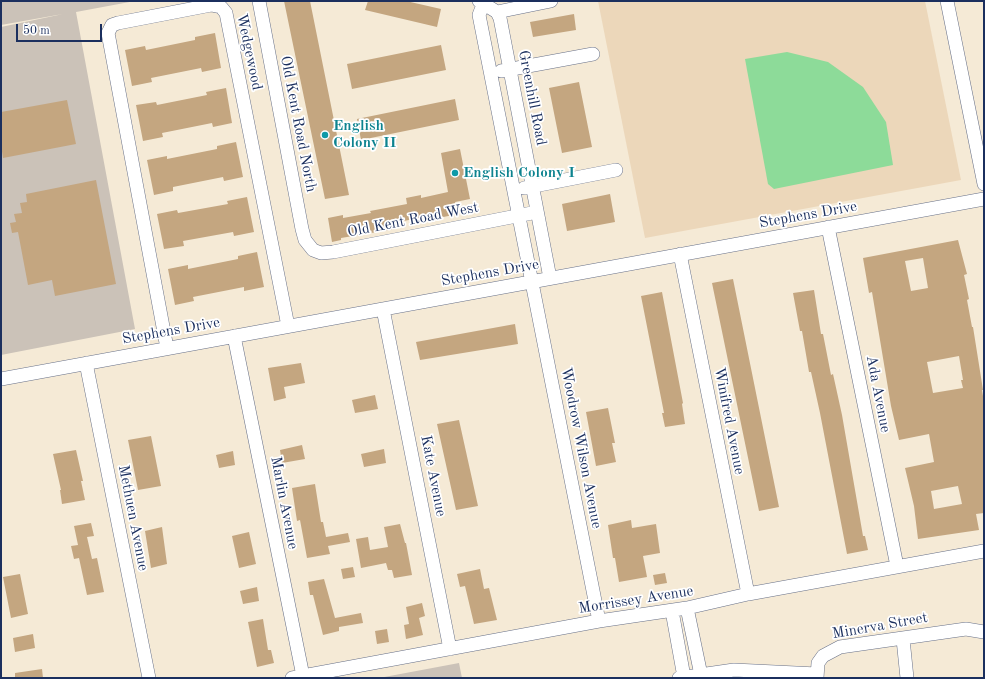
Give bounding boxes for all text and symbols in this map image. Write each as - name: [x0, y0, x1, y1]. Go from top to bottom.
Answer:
- street label: Wedgewood: [232, 12, 266, 92]
- scale bar: [18, 16, 104, 42]
- text: 50 m: [23, 25, 50, 37]
- street label: Greenhill Road: [514, 49, 550, 147]
- street label: Old Kent Road North: [276, 54, 320, 194]
- place label: English Colony II: [333, 117, 396, 152]
- marker: English Colony II: [320, 130, 330, 140]
- place label: English Colony I: [463, 164, 575, 182]
- marker: English Colony I: [450, 168, 460, 178]
- street label: Old Kent Road West: [346, 198, 480, 242]
- street label: Stephens Drive: [758, 198, 858, 232]
- street label: Stephens Drive: [440, 256, 540, 290]
- street label: Stephens Drive: [121, 314, 221, 348]
- street label: Ada Avenue: [862, 354, 894, 434]
- street label: Woodrow Wilson Avenue: [557, 366, 605, 530]
- street label: Winifred Avenue: [710, 366, 748, 476]
- street label: Kate Avenue: [416, 434, 450, 518]
- street label: Marlin Avenue: [266, 455, 302, 551]
- street label: Methuen Avenue: [114, 463, 152, 573]
- street label: Morrissey Avenue: [577, 582, 695, 618]
- street label: Minerva Street: [831, 609, 929, 643]

